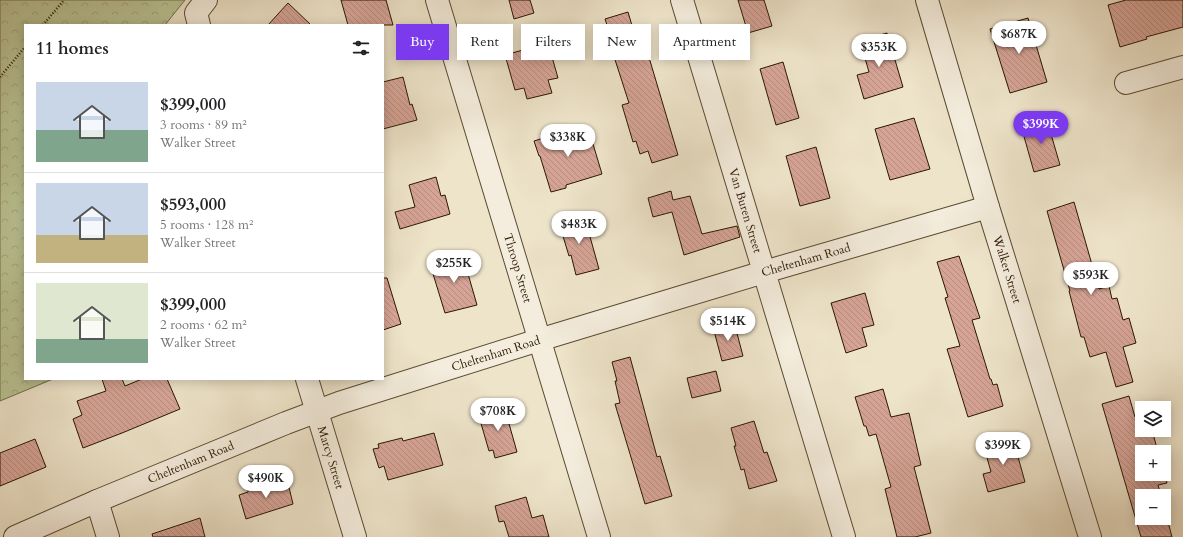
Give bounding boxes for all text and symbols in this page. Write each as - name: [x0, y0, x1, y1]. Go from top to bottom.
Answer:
- pin: $687K: [991, 21, 1047, 55]
- chip: Buy: [396, 24, 449, 60]
- chip: Rent: [457, 24, 513, 60]
- chip: Filters: [521, 24, 585, 60]
- chip: New: [593, 24, 651, 60]
- chip: Apartment: [659, 24, 750, 60]
- text: $687K: [1000, 25, 1038, 43]
- pin: $353K: [851, 34, 907, 68]
- text: 11 homes: [36, 37, 109, 60]
- icon: filters: [350, 37, 372, 59]
- text: $353K: [860, 38, 898, 56]
- text: $399,000: [160, 93, 226, 116]
- icon: home: [68, 98, 116, 146]
- pin: $399K: [1013, 111, 1069, 145]
- text: $399K: [1022, 115, 1060, 133]
- text: 3 rooms · 89 m²: [160, 116, 247, 134]
- pin: $338K: [540, 124, 596, 158]
- text: $338K: [549, 128, 587, 146]
- text: Walker Street: [160, 134, 236, 152]
- street label: Van Buren Street: [725, 166, 766, 255]
- text: $593,000: [160, 193, 226, 216]
- icon: home: [68, 199, 116, 247]
- pin: $483K: [551, 211, 607, 245]
- text: $483K: [560, 215, 598, 233]
- text: 5 rooms · 128 m²: [160, 216, 253, 234]
- street label: Throop Street: [500, 232, 536, 305]
- street label: Walker Street: [989, 233, 1025, 305]
- text: Walker Street: [160, 234, 236, 252]
- street label: Cheltenham Road: [759, 239, 853, 280]
- pin: $255K: [426, 250, 482, 284]
- text: $255K: [435, 254, 473, 272]
- pin: $593K: [1063, 262, 1119, 296]
- text: $593K: [1072, 266, 1110, 284]
- text: $399,000: [160, 293, 226, 316]
- icon: home: [68, 299, 116, 347]
- pin: $514K: [700, 308, 756, 342]
- text: $514K: [709, 312, 747, 330]
- text: 2 rooms · 62 m²: [160, 316, 247, 334]
- street label: Cheltenham Road: [449, 332, 543, 375]
- text: Walker Street: [160, 334, 236, 352]
- pin: $708K: [470, 398, 526, 432]
- map controls: [1135, 401, 1171, 525]
- button: layers: [1135, 401, 1171, 437]
- text: $708K: [479, 402, 517, 420]
- street label: Marcy Street: [314, 424, 348, 491]
- pin: $399K: [975, 432, 1031, 466]
- text: $399K: [984, 436, 1022, 454]
- street label: Cheltenham Road: [145, 437, 237, 487]
- button: +: [1135, 445, 1171, 481]
- pin: $490K: [238, 465, 294, 499]
- text: $490K: [247, 469, 285, 487]
- button: −: [1135, 489, 1171, 525]

